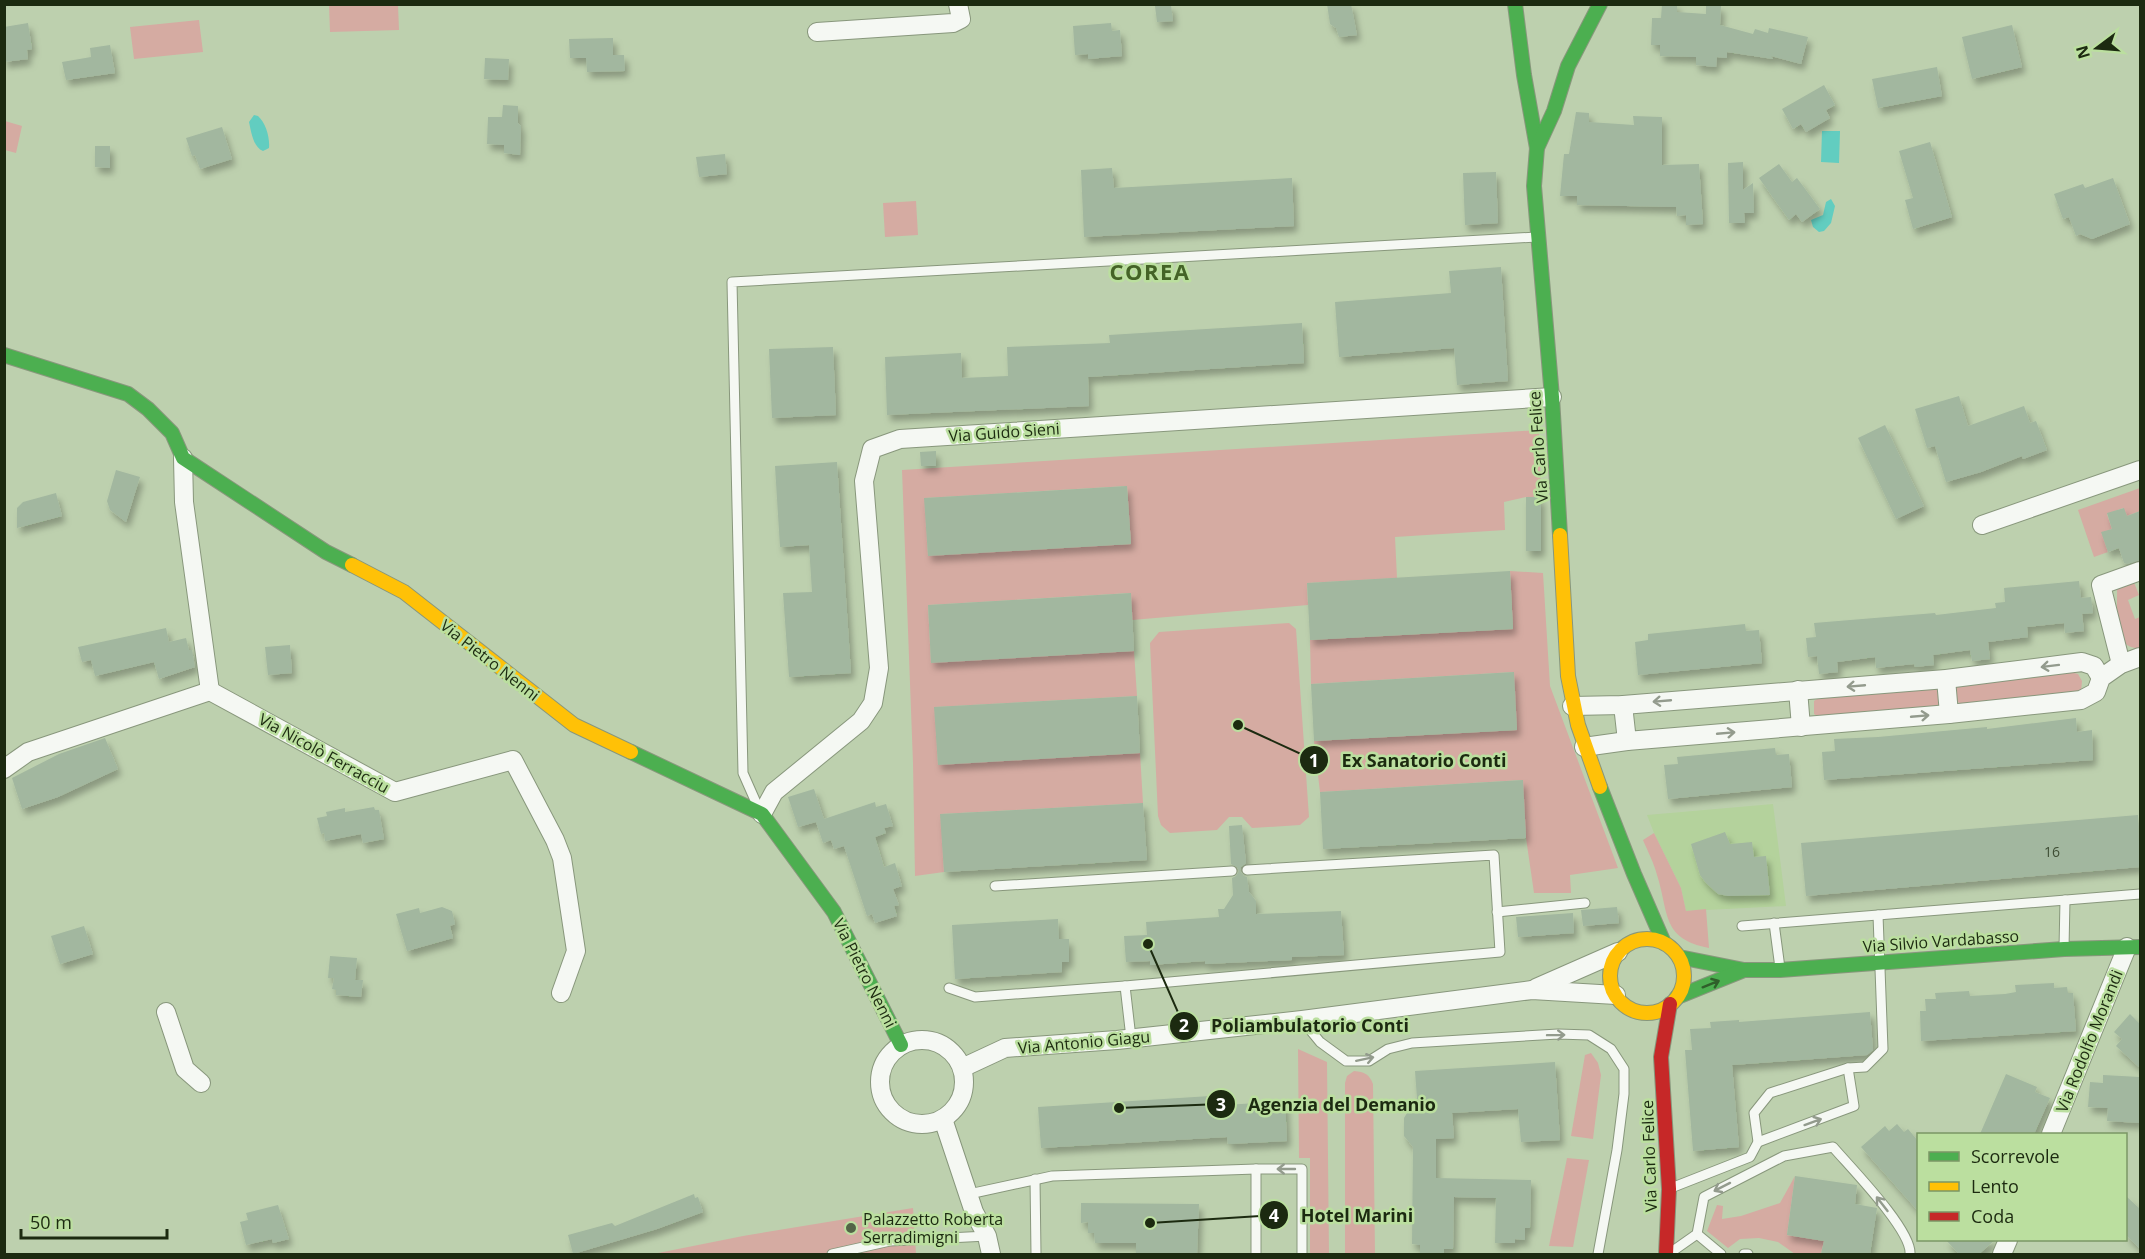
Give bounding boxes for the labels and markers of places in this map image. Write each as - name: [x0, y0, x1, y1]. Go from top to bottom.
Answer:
- callout: Ex Sanatorio Conti: [1299, 742, 1518, 778]
- callout: Poliambulatorio Conti: [1169, 1008, 1421, 1044]
- callout: Agenzia del Demanio: [1206, 1086, 1448, 1122]
- callout: Hotel Marini: [1259, 1197, 1426, 1233]
- place label: Palazzetto Roberta Serradimigni: [863, 1208, 1003, 1248]
- marker: Palazzetto Roberta Serradimigni: [844, 1221, 858, 1235]

